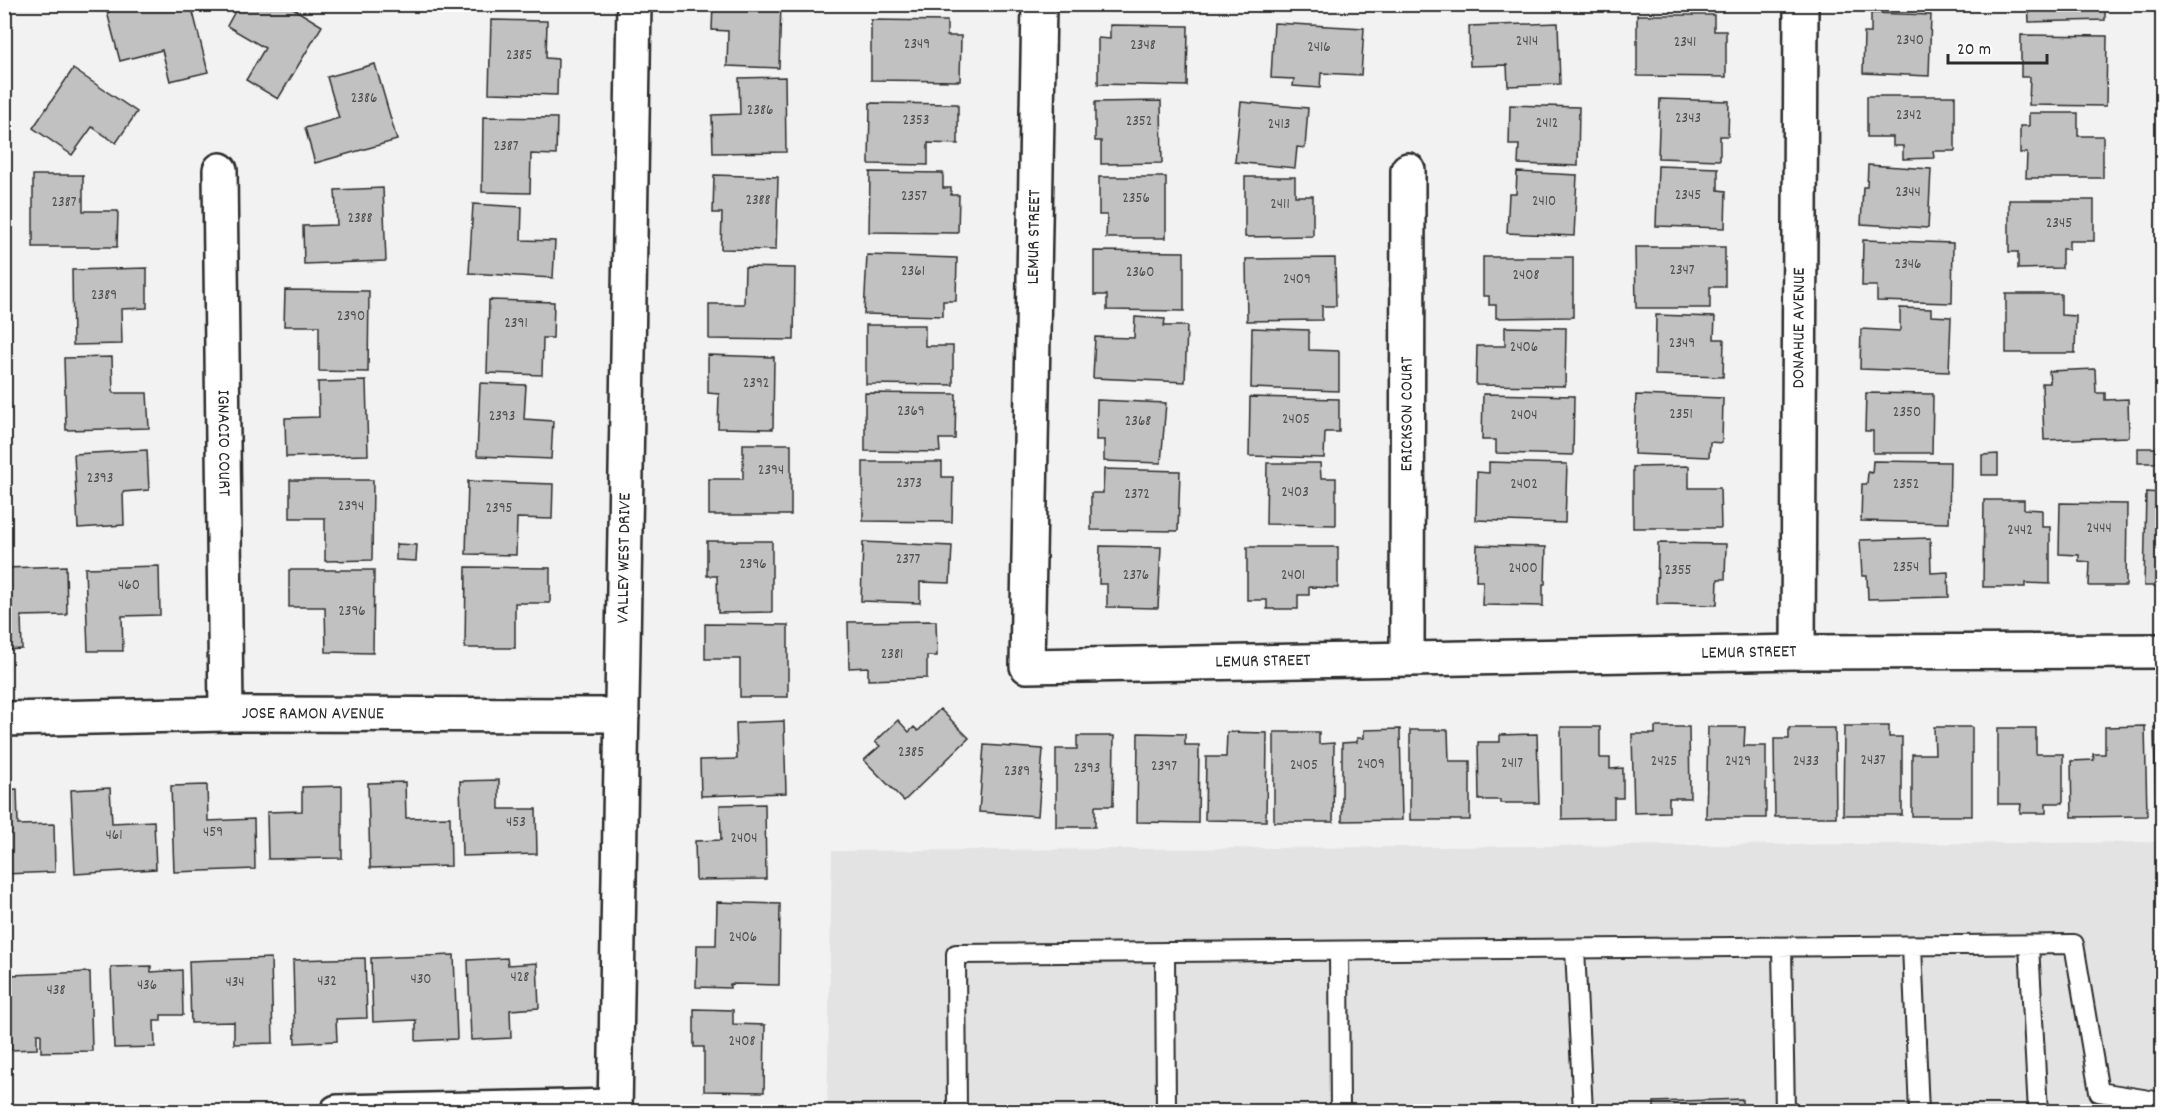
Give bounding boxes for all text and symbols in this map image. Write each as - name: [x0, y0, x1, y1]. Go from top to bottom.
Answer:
- scale bar: [1948, 27, 2047, 65]
- house number: 2340: [1896, 30, 1924, 52]
- house number: 2414: [1516, 31, 1538, 53]
- house number: 2341: [1674, 32, 1696, 54]
- house number: 2349: [904, 34, 930, 56]
- house number: 2348: [1130, 35, 1156, 57]
- house number: 2416: [1307, 37, 1331, 59]
- text: 20 m: [1957, 38, 1991, 63]
- house number: 2385: [506, 45, 532, 67]
- house number: 2386: [351, 88, 377, 110]
- house number: 2386: [747, 100, 773, 122]
- house number: 2342: [1896, 105, 1922, 127]
- house number: 2343: [1675, 108, 1701, 130]
- house number: 2353: [903, 110, 929, 132]
- house number: 2352: [1126, 111, 1152, 133]
- house number: 2412: [1536, 113, 1558, 135]
- house number: 2413: [1268, 114, 1290, 136]
- house number: 2387: [494, 136, 519, 158]
- house number: 2344: [1895, 182, 1921, 204]
- house number: 2345: [1675, 185, 1701, 207]
- house number: 2357: [901, 186, 927, 208]
- house number: 2356: [1122, 188, 1150, 210]
- street label: LEMUR STREET: [1022, 189, 1048, 285]
- house number: 2388: [745, 190, 771, 212]
- house number: 2410: [1532, 191, 1556, 213]
- house number: 2387: [52, 192, 77, 214]
- house number: 2411: [1270, 194, 1290, 216]
- house number: 2388: [347, 208, 373, 230]
- house number: 2345: [2046, 213, 2072, 235]
- house number: 2346: [1895, 254, 1921, 276]
- house number: 2347: [1669, 260, 1695, 282]
- house number: 2361: [901, 261, 925, 283]
- house number: 2360: [1126, 262, 1154, 284]
- house number: 2408: [1513, 265, 1539, 287]
- street label: DONAHUE AVENUE: [1787, 267, 1812, 389]
- house number: 2409: [1283, 269, 1311, 291]
- house number: 2389: [91, 285, 117, 307]
- house number: 2390: [337, 306, 365, 328]
- house number: 2391: [504, 313, 528, 335]
- house number: 2349: [1669, 333, 1695, 355]
- house number: 2406: [1510, 337, 1538, 359]
- street label: ERICKSON COURT: [1395, 356, 1420, 472]
- house number: 2392: [743, 373, 769, 395]
- street label: IGNACIO COURT: [210, 390, 236, 496]
- house number: 2369: [897, 401, 925, 423]
- house number: 2350: [1893, 402, 1921, 424]
- house number: 2351: [1669, 404, 1693, 426]
- house number: 2404: [1510, 405, 1538, 427]
- house number: 2393: [489, 406, 515, 428]
- house number: 2405: [1282, 409, 1310, 431]
- house number: 2368: [1125, 411, 1151, 433]
- house number: 2394: [758, 460, 784, 482]
- house number: 2393: [87, 468, 113, 490]
- house number: 2373: [896, 473, 922, 495]
- house number: 2402: [1510, 474, 1538, 496]
- house number: 2352: [1893, 474, 1919, 496]
- house number: 2403: [1281, 482, 1309, 504]
- house number: 2372: [1124, 484, 1150, 506]
- street label: VALLEY WEST DRIVE: [611, 493, 638, 624]
- house number: 2394: [338, 496, 364, 518]
- house number: 2395: [485, 498, 513, 520]
- house number: 2444: [2086, 518, 2112, 540]
- house number: 2442: [2007, 520, 2033, 542]
- house number: 2377: [896, 549, 921, 571]
- house number: 2396: [739, 554, 767, 576]
- house number: 2354: [1893, 557, 1919, 579]
- house number: 2400: [1508, 558, 1538, 580]
- house number: 2355: [1664, 560, 1692, 582]
- house number: 2376: [1123, 565, 1149, 587]
- house number: 2401: [1281, 565, 1305, 587]
- house number: 460: [118, 575, 140, 597]
- house number: 2396: [338, 601, 366, 623]
- street label: LEMUR STREET: [1701, 640, 1797, 666]
- house number: 2381: [881, 644, 903, 666]
- street label: LEMUR STREET: [1215, 648, 1311, 675]
- street label: JOSE RAMON AVENUE: [242, 702, 384, 727]
- house number: 2385: [898, 742, 924, 764]
- house number: 2437: [1860, 750, 1886, 772]
- house number: 2425: [1651, 751, 1677, 773]
- house number: 2429: [1725, 751, 1751, 773]
- house number: 2433: [1793, 751, 1819, 773]
- house number: 2417: [1501, 753, 1523, 775]
- house number: 2409: [1357, 754, 1385, 776]
- house number: 2405: [1290, 755, 1318, 777]
- house number: 2397: [1151, 756, 1177, 778]
- house number: 2393: [1074, 758, 1100, 780]
- house number: 2389: [1004, 761, 1030, 783]
- house number: 453: [506, 812, 526, 834]
- house number: 459: [203, 822, 223, 844]
- house number: 461: [106, 825, 122, 847]
- house number: 2404: [730, 828, 758, 850]
- house number: 2406: [729, 927, 757, 949]
- house number: 428: [511, 967, 529, 989]
- house number: 430: [410, 969, 432, 991]
- house number: 432: [317, 971, 337, 993]
- house number: 434: [225, 972, 245, 994]
- house number: 436: [137, 975, 157, 997]
- house number: 438: [47, 980, 65, 1002]
- house number: 2408: [729, 1031, 755, 1053]

